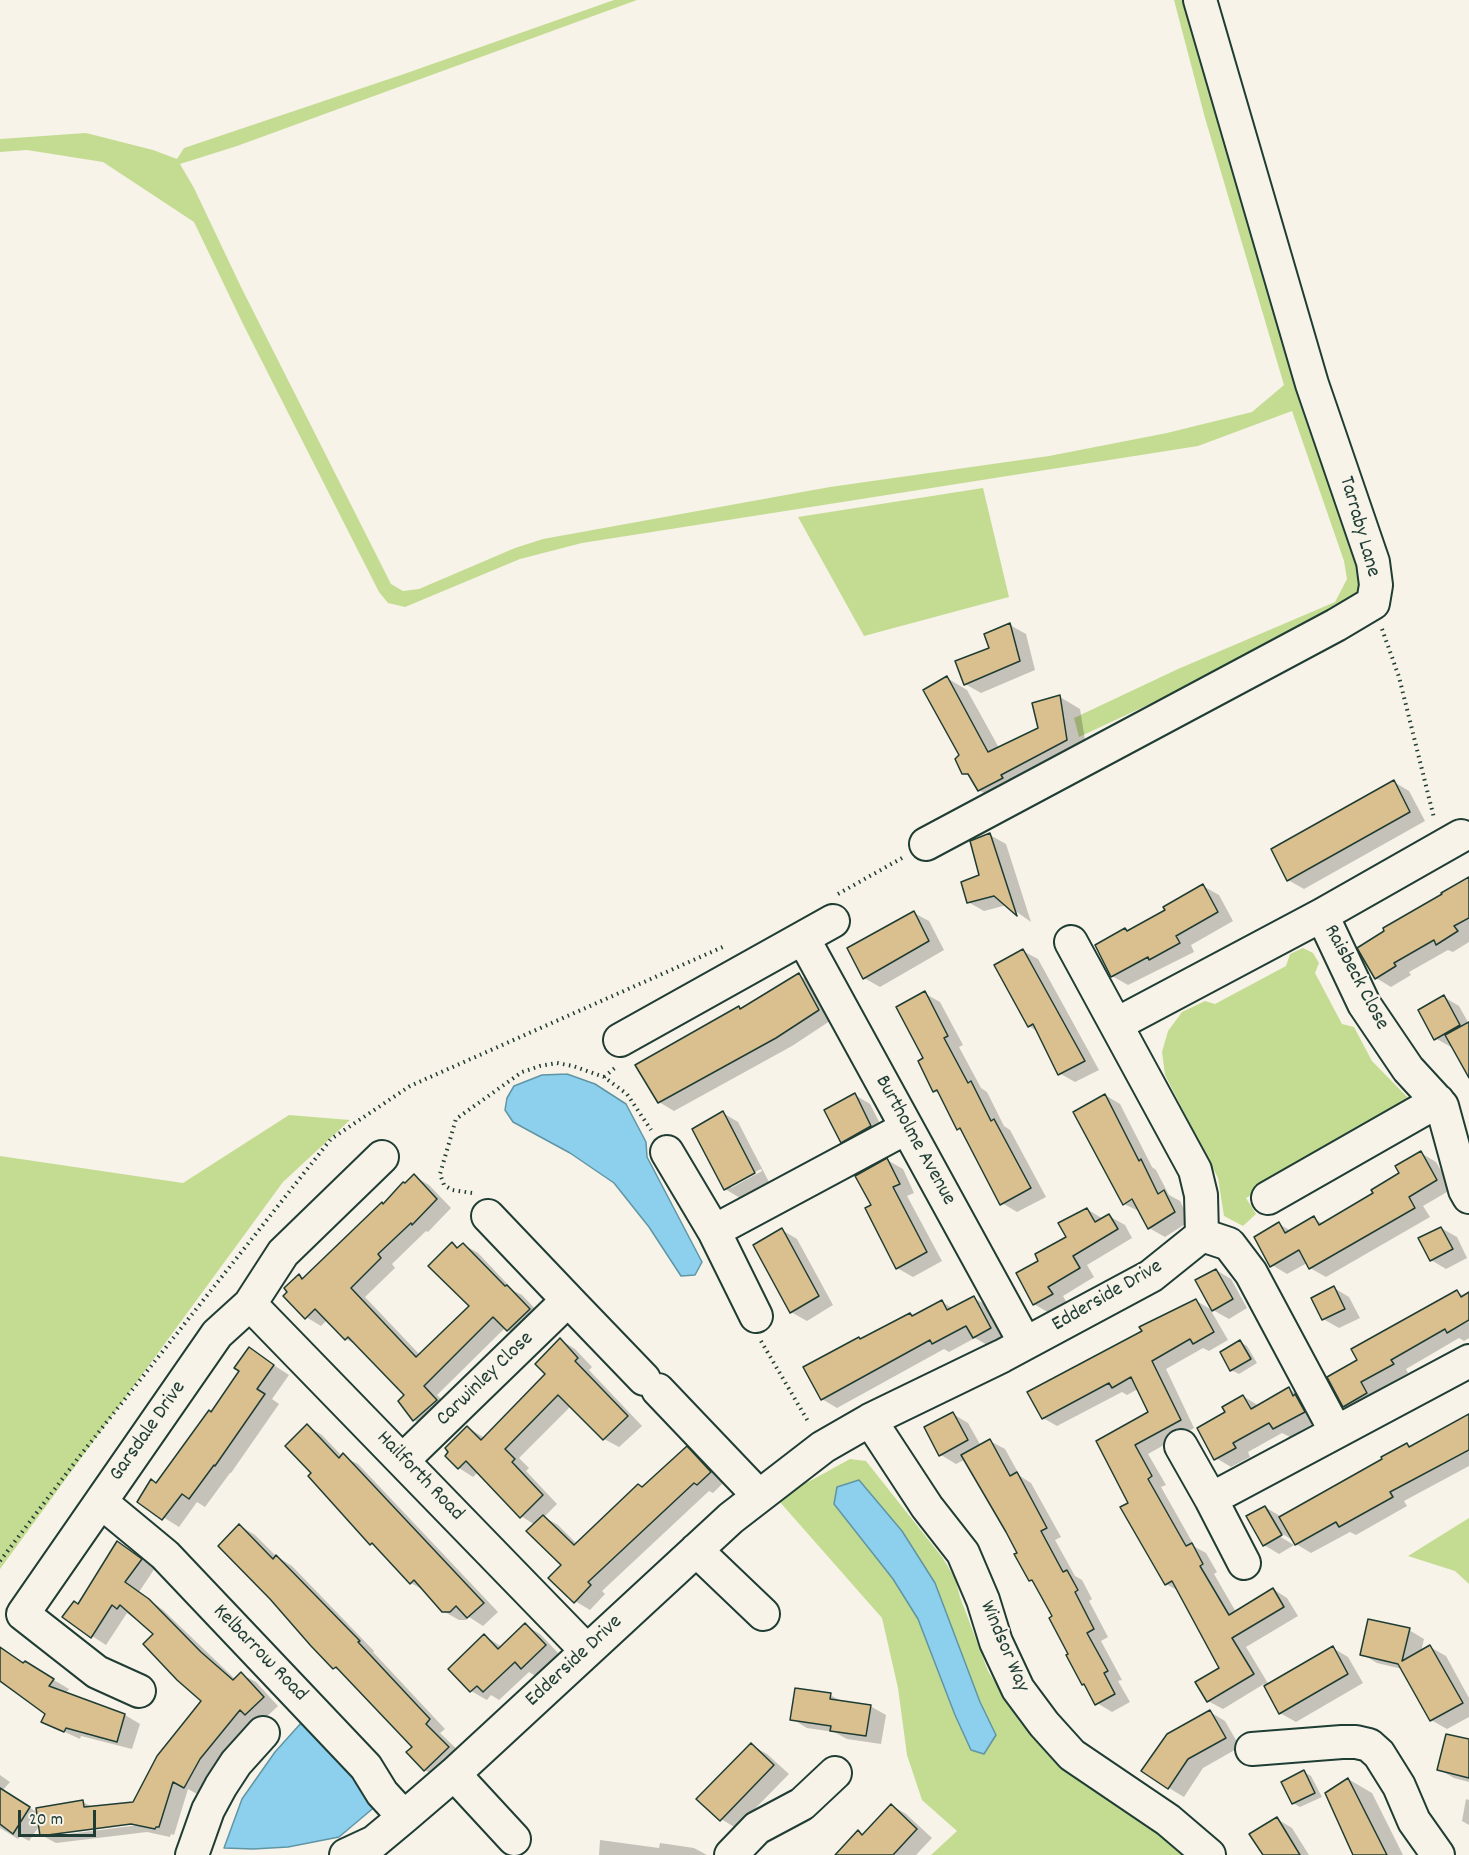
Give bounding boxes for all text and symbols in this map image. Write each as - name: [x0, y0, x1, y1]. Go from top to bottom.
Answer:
- street label: Tarraby Lane: [1332, 474, 1384, 580]
- street label: Raisbeck Close: [1317, 921, 1393, 1035]
- street label: Burtholme Avenue: [868, 1072, 960, 1210]
- street label: Edderside Drive: [1048, 1255, 1168, 1339]
- street label: Carwinley Close: [432, 1327, 540, 1433]
- street label: Garsdale Drive: [105, 1377, 193, 1487]
- street label: Hailforth Road: [370, 1427, 468, 1527]
- street label: Windsor Way: [973, 1598, 1033, 1696]
- street label: Kelbarrow Road: [206, 1600, 312, 1708]
- street label: Edderside Drive: [521, 1611, 629, 1713]
- scale bar: [21, 1798, 99, 1836]
- text: 20 m: [29, 1808, 63, 1833]

